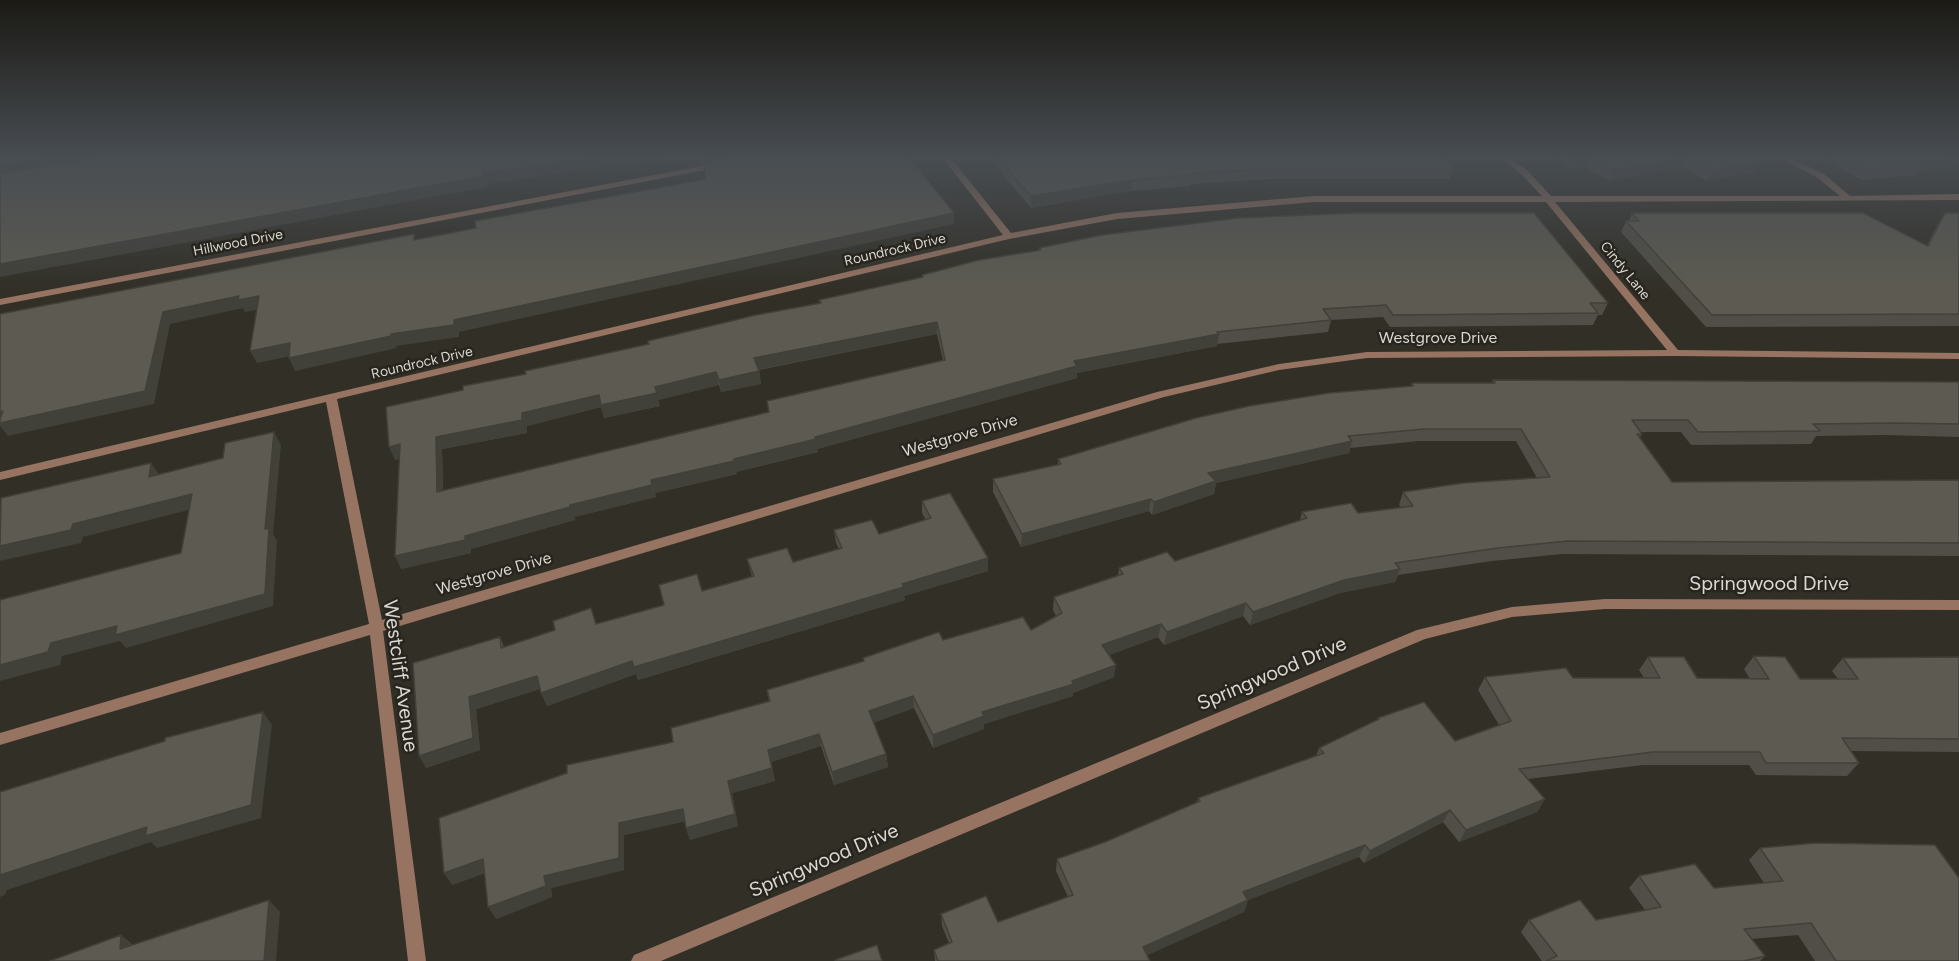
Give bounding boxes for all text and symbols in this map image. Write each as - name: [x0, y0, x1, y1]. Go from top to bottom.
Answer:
- street label: Hillwood Drive: [192, 226, 284, 260]
- street label: Roundrock Drive: [843, 230, 947, 270]
- street label: Cindy Lane: [1596, 238, 1654, 304]
- street label: Westgrove Drive: [1379, 328, 1497, 348]
- street label: Roundrock Drive: [370, 343, 474, 383]
- street label: Westgrove Drive: [900, 410, 1020, 462]
- street label: Westgrove Drive: [434, 548, 554, 600]
- street label: Springwood Drive: [1689, 572, 1849, 596]
- street label: Westcliff Avenue: [377, 598, 423, 754]
- street label: Springwood Drive: [1194, 632, 1350, 716]
- street label: Springwood Drive: [746, 819, 902, 903]

